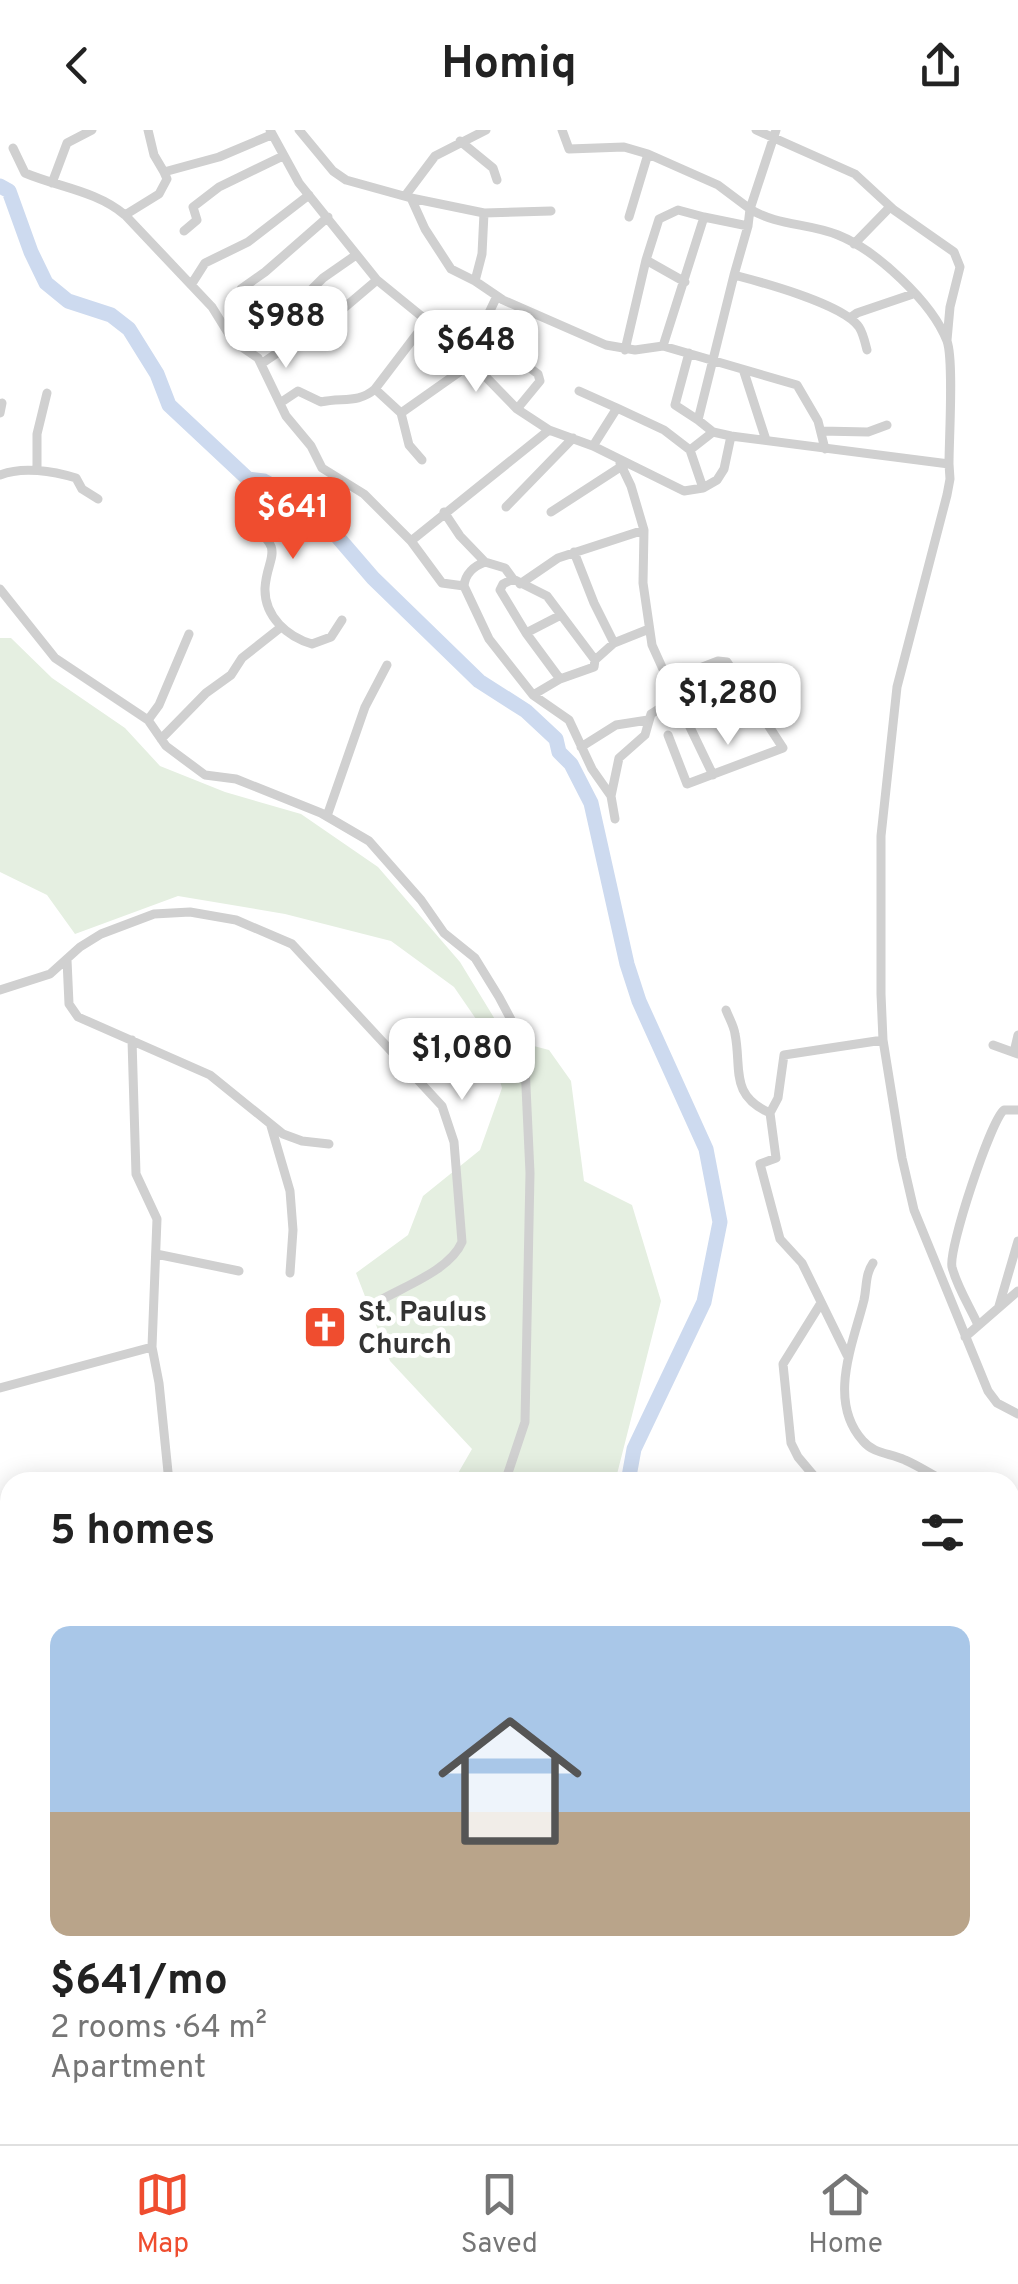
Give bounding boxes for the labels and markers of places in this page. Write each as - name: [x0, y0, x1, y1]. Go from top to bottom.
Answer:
- pin: $988: [227, 286, 345, 371]
- pin: $648: [417, 310, 535, 395]
- pin: $641: [234, 477, 352, 562]
- pin: $1,280: [647, 663, 809, 748]
- pin: $1,080: [381, 1018, 543, 1103]
- place label: St. Paulus Church: [358, 1296, 487, 1364]
- church icon: St. Paulus Church: [302, 1304, 348, 1350]

